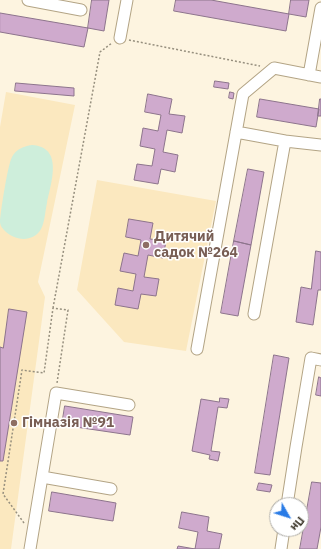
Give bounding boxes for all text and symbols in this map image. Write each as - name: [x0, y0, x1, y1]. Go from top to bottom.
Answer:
- place label: Дитячий садок №264: [154, 229, 238, 262]
- marker: Дитячий садок №264: [141, 240, 151, 250]
- place label: Гімназія №91: [22, 415, 114, 431]
- marker: Гімназія №91: [9, 418, 19, 428]
- north arrow: [269, 497, 309, 537]
- text: Пн: [288, 514, 308, 534]

